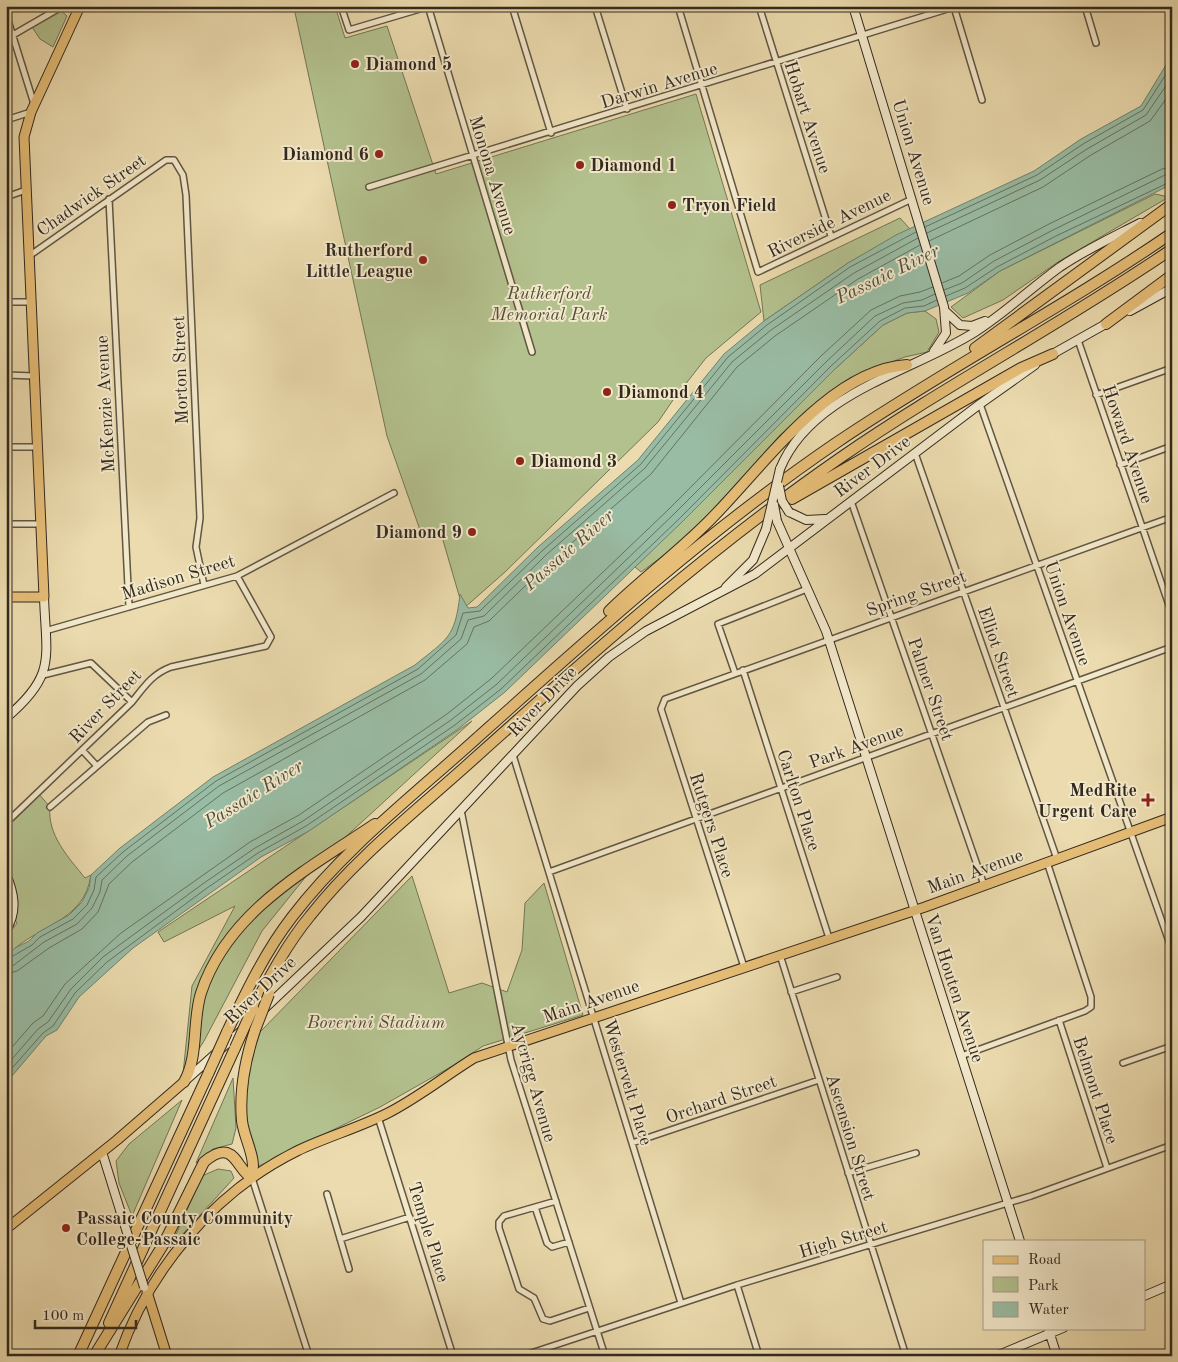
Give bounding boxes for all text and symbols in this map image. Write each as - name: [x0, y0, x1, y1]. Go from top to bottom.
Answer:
- place label: Diamond 5: [365, 56, 452, 74]
- marker: Diamond 5: [349, 58, 361, 70]
- street label: Hobart Avenue: [780, 59, 834, 176]
- street label: Darwin Avenue: [599, 60, 720, 112]
- street label: Union Avenue: [888, 97, 938, 207]
- street label: Monona Avenue: [465, 114, 519, 237]
- place label: Diamond 6: [282, 146, 369, 164]
- marker: Diamond 6: [373, 148, 385, 160]
- street label: Chadwick Street: [34, 151, 150, 240]
- place label: Diamond 1: [590, 157, 677, 175]
- marker: Diamond 1: [574, 159, 586, 171]
- street label: Riverside Avenue: [765, 186, 894, 261]
- place label: Tryon Field: [682, 197, 777, 215]
- marker: Tryon Field: [666, 199, 678, 211]
- place label: Rutherford Little League: [305, 242, 413, 281]
- water label: Passaic River: [832, 242, 944, 309]
- marker: Rutherford Little League: [417, 254, 429, 266]
- park label: Rutherford Memorial Park: [489, 285, 608, 324]
- street label: Morton Street: [170, 315, 192, 425]
- street label: McKenzie Avenue: [93, 335, 119, 473]
- street label: Howard Avenue: [1098, 383, 1156, 506]
- place label: Diamond 4: [617, 384, 704, 402]
- marker: Diamond 4: [601, 386, 613, 398]
- street label: River Drive: [831, 432, 914, 501]
- place label: Diamond 3: [530, 453, 617, 471]
- marker: Diamond 3: [514, 455, 526, 467]
- water label: Passaic River: [520, 506, 619, 596]
- place label: Diamond 9: [375, 524, 462, 542]
- marker: Diamond 9: [466, 526, 478, 538]
- street label: Madison Street: [120, 552, 237, 604]
- street label: Union Avenue: [1041, 559, 1093, 668]
- street label: Spring Street: [864, 568, 969, 620]
- street label: Elliot Street: [974, 604, 1022, 700]
- street label: Palmer Street: [904, 635, 956, 743]
- street label: River Drive: [505, 663, 581, 740]
- street label: River Street: [66, 666, 145, 747]
- street label: Park Avenue: [807, 722, 906, 772]
- street label: Carlton Place: [773, 747, 823, 853]
- water label: Passaic River: [201, 757, 308, 834]
- street label: Rutgers Place: [686, 771, 736, 880]
- place label: MedRite Urgent Care: [1037, 782, 1137, 821]
- marker: MedRite Urgent Care: [1141, 793, 1155, 807]
- street label: Main Avenue: [925, 846, 1026, 898]
- street label: Van Houten Avenue: [921, 912, 987, 1065]
- street label: River Drive: [221, 953, 300, 1028]
- street label: Main Avenue: [541, 977, 642, 1027]
- park label: Boverini Stadium: [306, 1014, 446, 1032]
- street label: Westervelt Place: [599, 1017, 655, 1147]
- street label: Aycrigg Avenue: [507, 1020, 559, 1144]
- street label: Belmont Place: [1069, 1034, 1121, 1146]
- street label: Ascension Street: [822, 1072, 878, 1203]
- street label: Orchard Street: [664, 1073, 779, 1127]
- street label: Temple Place: [404, 1180, 452, 1285]
- place label: Passaic County Community College-Passaic: [76, 1210, 293, 1249]
- street label: High Street: [797, 1218, 890, 1262]
- marker: Passaic County Community College-Passaic: [60, 1222, 72, 1234]
- legend: [983, 1240, 1146, 1330]
- text: Road: [1028, 1253, 1062, 1268]
- text: Park: [1028, 1279, 1059, 1294]
- scale bar: [35, 1297, 136, 1329]
- text: Water: [1028, 1303, 1069, 1318]
- text: 100 m: [42, 1309, 84, 1324]

